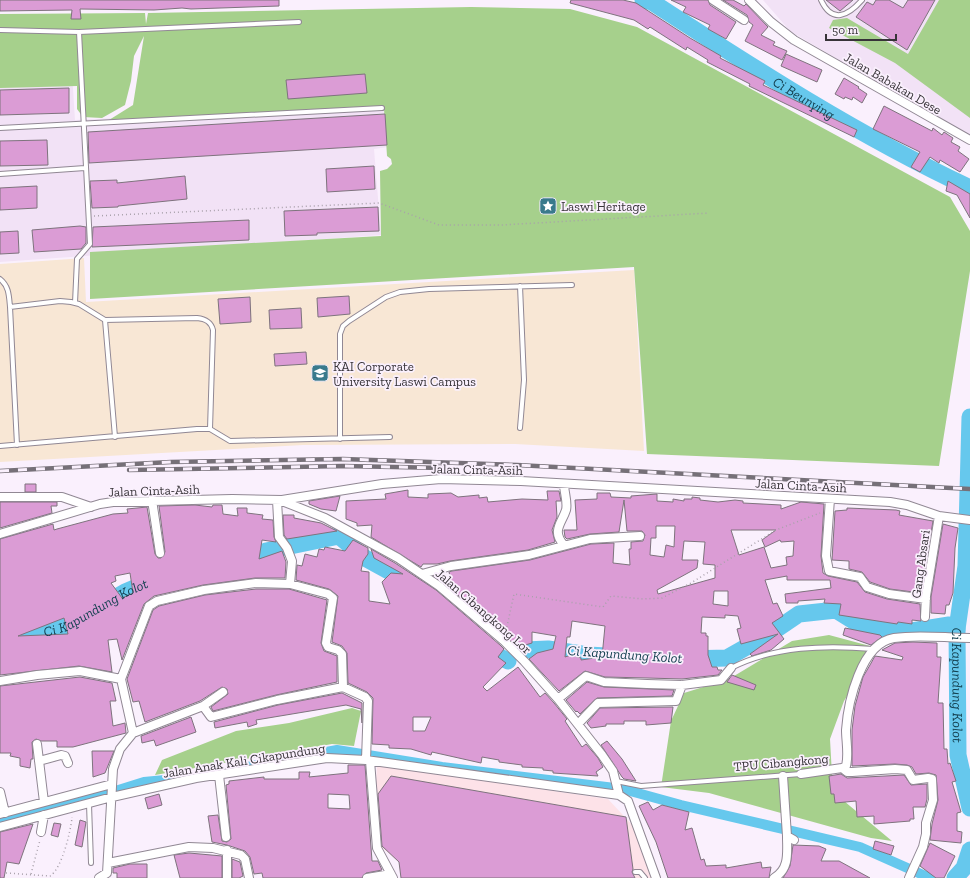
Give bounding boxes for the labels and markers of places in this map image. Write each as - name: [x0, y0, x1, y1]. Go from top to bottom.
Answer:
- place icon: Laswi Heritage: [538, 196, 558, 216]
- place label: Laswi Heritage: [561, 199, 646, 214]
- place label: KAI Corporate University Laswi Campus: [333, 359, 476, 389]
- school or university icon: KAI Corporate University Laswi Campus: [310, 363, 330, 383]

